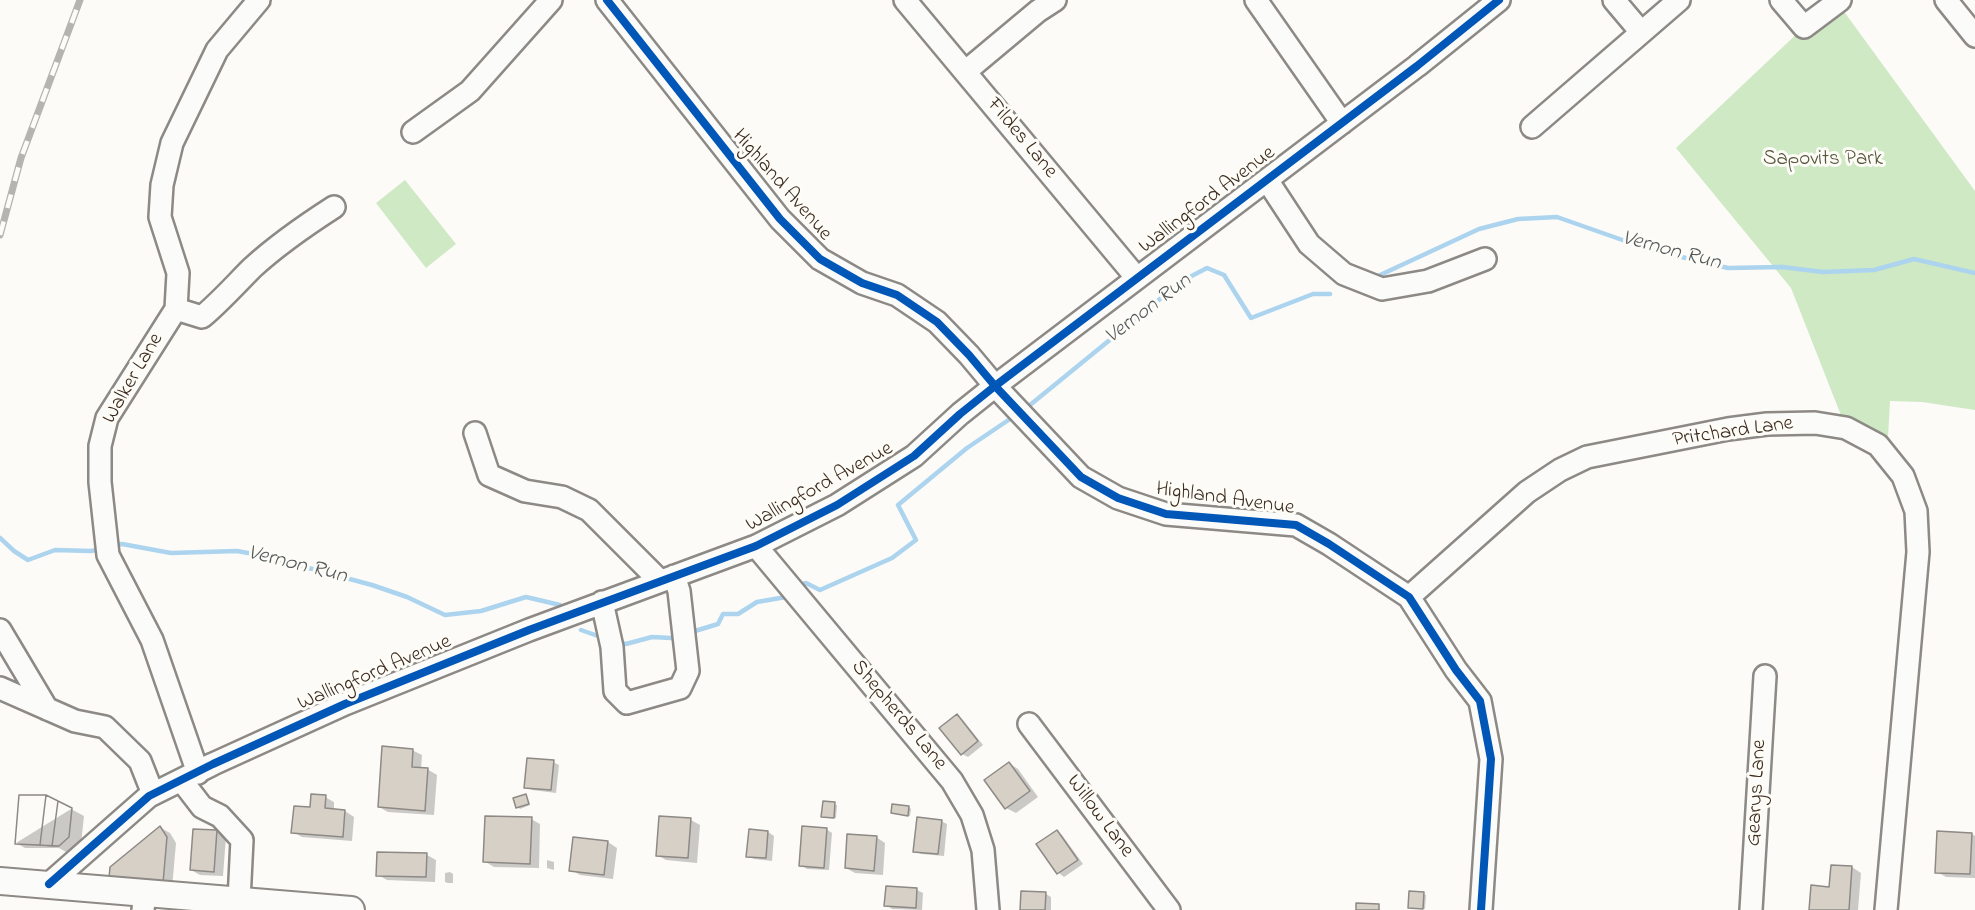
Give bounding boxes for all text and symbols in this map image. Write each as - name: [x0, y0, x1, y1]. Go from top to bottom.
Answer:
- street label: Fildes Lane: [980, 94, 1062, 184]
- street label: Highland Avenue: [726, 125, 836, 247]
- street label: Wallingford Avenue: [1135, 142, 1281, 260]
- park label: Sapovits Park: [1763, 148, 1883, 174]
- water label: Vernon Run: [1619, 226, 1723, 278]
- water label: Vernon Run: [1101, 269, 1197, 351]
- street label: Walker Lane: [98, 329, 170, 429]
- street label: Pritchard Lane: [1671, 412, 1795, 454]
- street label: Wallingford Avenue: [742, 437, 898, 539]
- street label: Highland Avenue: [1154, 478, 1296, 522]
- water label: Vernon Run: [245, 541, 349, 591]
- street label: Wallingford Avenue: [295, 630, 455, 718]
- street label: Shepherds Lane: [845, 656, 951, 776]
- street label: Gearys Lane: [1743, 739, 1773, 847]
- street label: Willow Lane: [1060, 771, 1138, 863]

